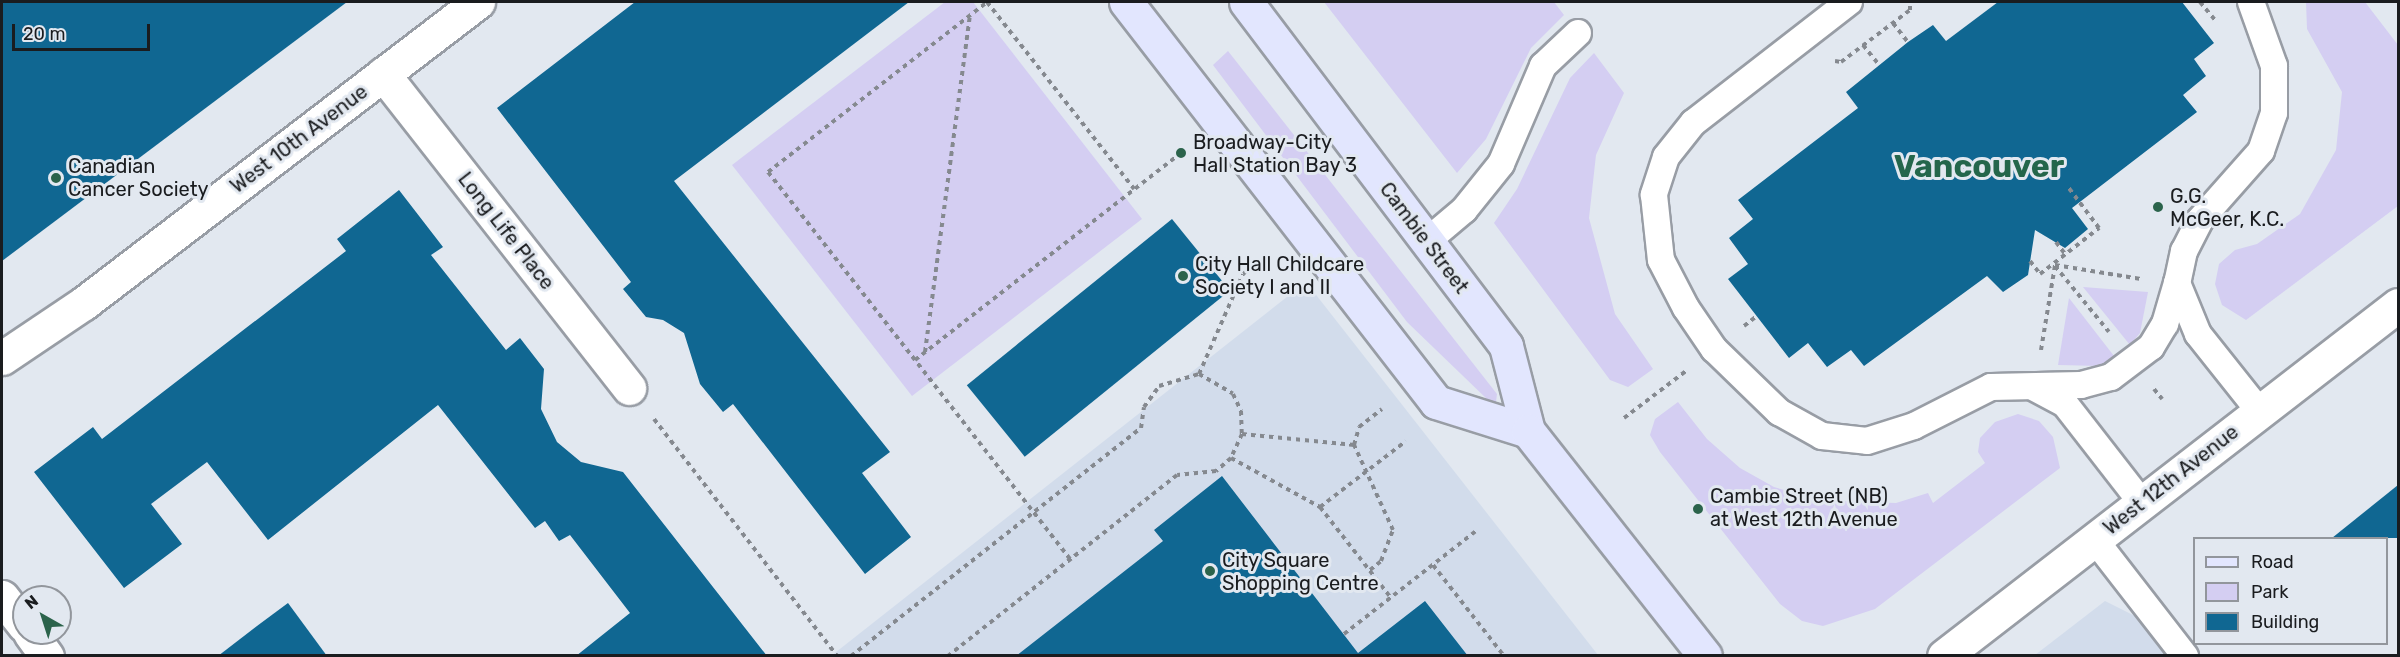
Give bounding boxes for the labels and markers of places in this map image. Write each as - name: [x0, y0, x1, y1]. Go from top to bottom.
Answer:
- place label: Broadway-City Hall Station Bay 3: [1193, 130, 1357, 177]
- marker: Broadway-City Hall Station Bay 3: [1174, 146, 1188, 160]
- place label: Canadian Cancer Society: [68, 154, 209, 201]
- marker: Canadian Cancer Society: [49, 171, 63, 185]
- place label: G.G. McGeer, K.C.: [2170, 184, 2284, 231]
- marker: G.G. McGeer, K.C.: [2151, 200, 2165, 214]
- place label: City Hall Childcare Society I and II: [1195, 252, 1365, 299]
- marker: City Hall Childcare Society I and II: [1176, 269, 1190, 283]
- place label: Cambie Street (NB) at West 12th Avenue: [1710, 485, 1899, 532]
- marker: Cambie Street (NB) at West 12th Avenue: [1691, 502, 1705, 516]
- place label: City Square Shopping Centre: [1222, 548, 1379, 595]
- marker: City Square Shopping Centre: [1203, 564, 1217, 578]

